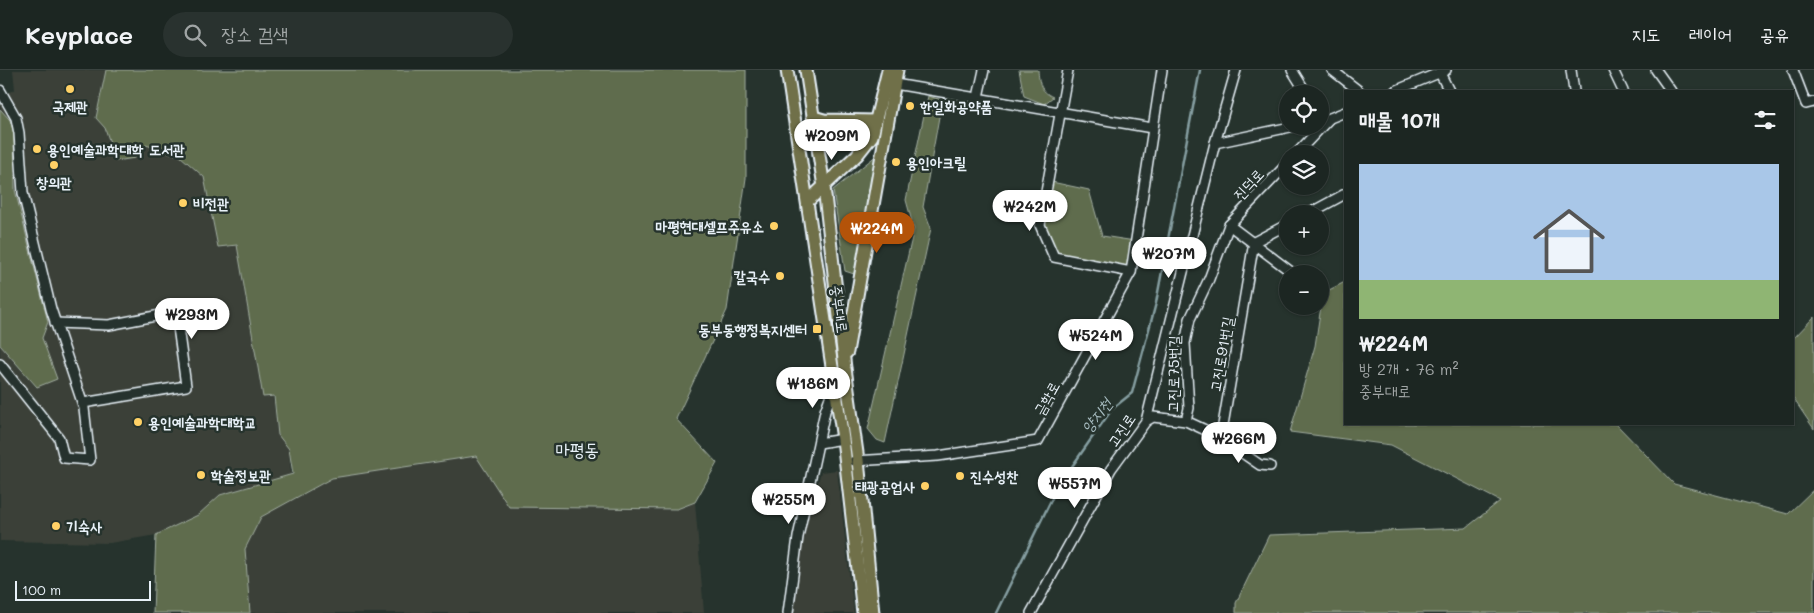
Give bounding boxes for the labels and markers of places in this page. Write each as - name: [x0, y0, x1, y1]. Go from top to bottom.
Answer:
- marker: 국제관: [64, 83, 76, 95]
- place label: 국제관: [52, 96, 88, 116]
- place label: 한일화공약품: [919, 96, 992, 116]
- marker: 한일화공약품: [904, 100, 916, 112]
- pin: ₩209M: [797, 118, 867, 161]
- place label: 용인예술과학대학 도서관: [47, 139, 185, 159]
- marker: 용인예술과학대학 도서관: [31, 143, 43, 155]
- place label: 용인아크릴: [906, 152, 967, 172]
- marker: 용인아크릴: [890, 156, 902, 168]
- marker: 창의관: [48, 159, 60, 171]
- place label: 창의관: [36, 172, 72, 192]
- pin: ₩242M: [995, 190, 1065, 232]
- place label: 비전관: [193, 193, 229, 213]
- marker: 비전관: [177, 197, 189, 209]
- pin: ₩224M: [842, 212, 912, 254]
- place label: 마평현대셀프주유소: [655, 216, 764, 236]
- marker: 마평현대셀프주유소: [768, 220, 780, 232]
- pin: ₩207M: [1134, 236, 1204, 279]
- place label: 칼국수: [734, 266, 770, 286]
- marker: 칼국수: [774, 270, 786, 282]
- pin: ₩293M: [157, 298, 227, 340]
- pin: ₩524M: [1061, 318, 1131, 361]
- place label: 동부동행정복지센터: [698, 319, 807, 339]
- marker: 동부동행정복지센터: [811, 323, 823, 335]
- pin: ₩186M: [778, 366, 848, 409]
- place label: 용인예술과학대학교: [148, 412, 257, 432]
- marker: 용인예술과학대학교: [132, 416, 144, 428]
- pin: ₩266M: [1204, 422, 1274, 464]
- place label: 학술정보관: [210, 465, 271, 485]
- place label: 진수성찬: [970, 466, 1018, 486]
- pin: ₩557M: [1040, 466, 1110, 509]
- marker: 학술정보관: [195, 469, 207, 481]
- marker: 진수성찬: [954, 470, 966, 482]
- place label: 태광공업사: [855, 476, 915, 496]
- marker: 태광공업사: [919, 480, 931, 492]
- pin: ₩255M: [754, 482, 824, 525]
- place label: 기숙사: [66, 516, 102, 536]
- marker: 기숙사: [50, 520, 62, 532]

